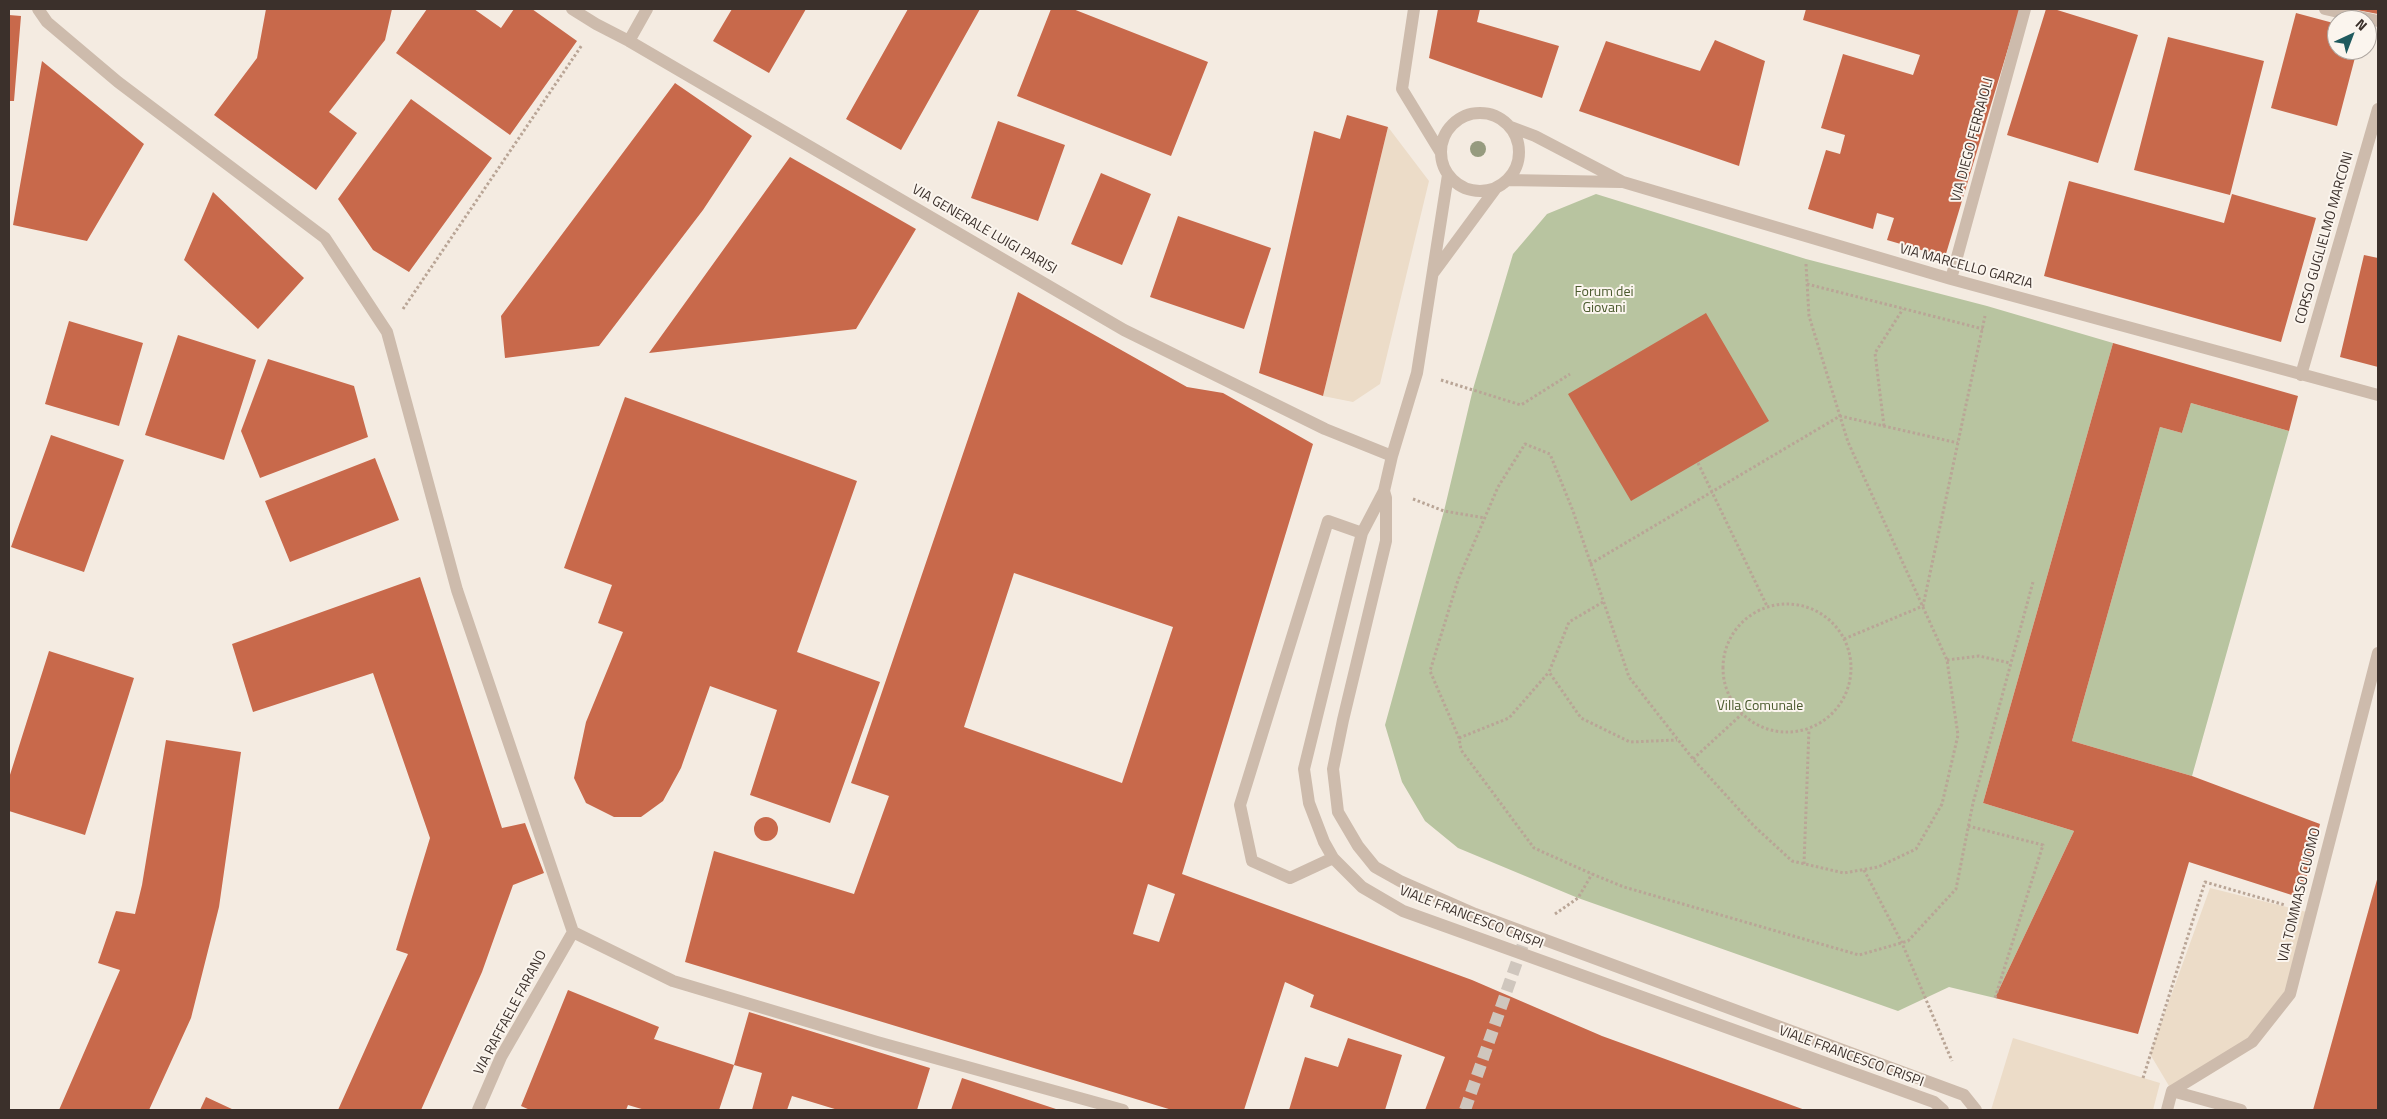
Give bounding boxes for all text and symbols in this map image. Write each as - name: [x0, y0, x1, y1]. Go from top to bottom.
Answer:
- north arrow: [2327, 10, 2377, 60]
- text: N: [2351, 13, 2373, 35]
- street label: VIA DIEGO FERRAIOLI: [1948, 76, 1998, 204]
- street label: CORSO GUGLIELMO MARCONI: [2292, 150, 2358, 326]
- street label: VIA GENERALE LUIGI PARISI: [909, 182, 1059, 278]
- street label: VIA MARCELLO GARZIA: [1897, 241, 2035, 293]
- park label: Forum dei Giovani: [1574, 285, 1634, 318]
- park label: Villa Comunale: [1717, 699, 1803, 715]
- street label: VIA TOMMASO CUOMO: [2275, 826, 2325, 964]
- street label: VIALE FRANCESCO CRISPI: [1397, 883, 1545, 953]
- street label: VIA RAFFAELE FARANO: [471, 948, 551, 1078]
- street label: VIALE FRANCESCO CRISPI: [1776, 1023, 1926, 1091]

